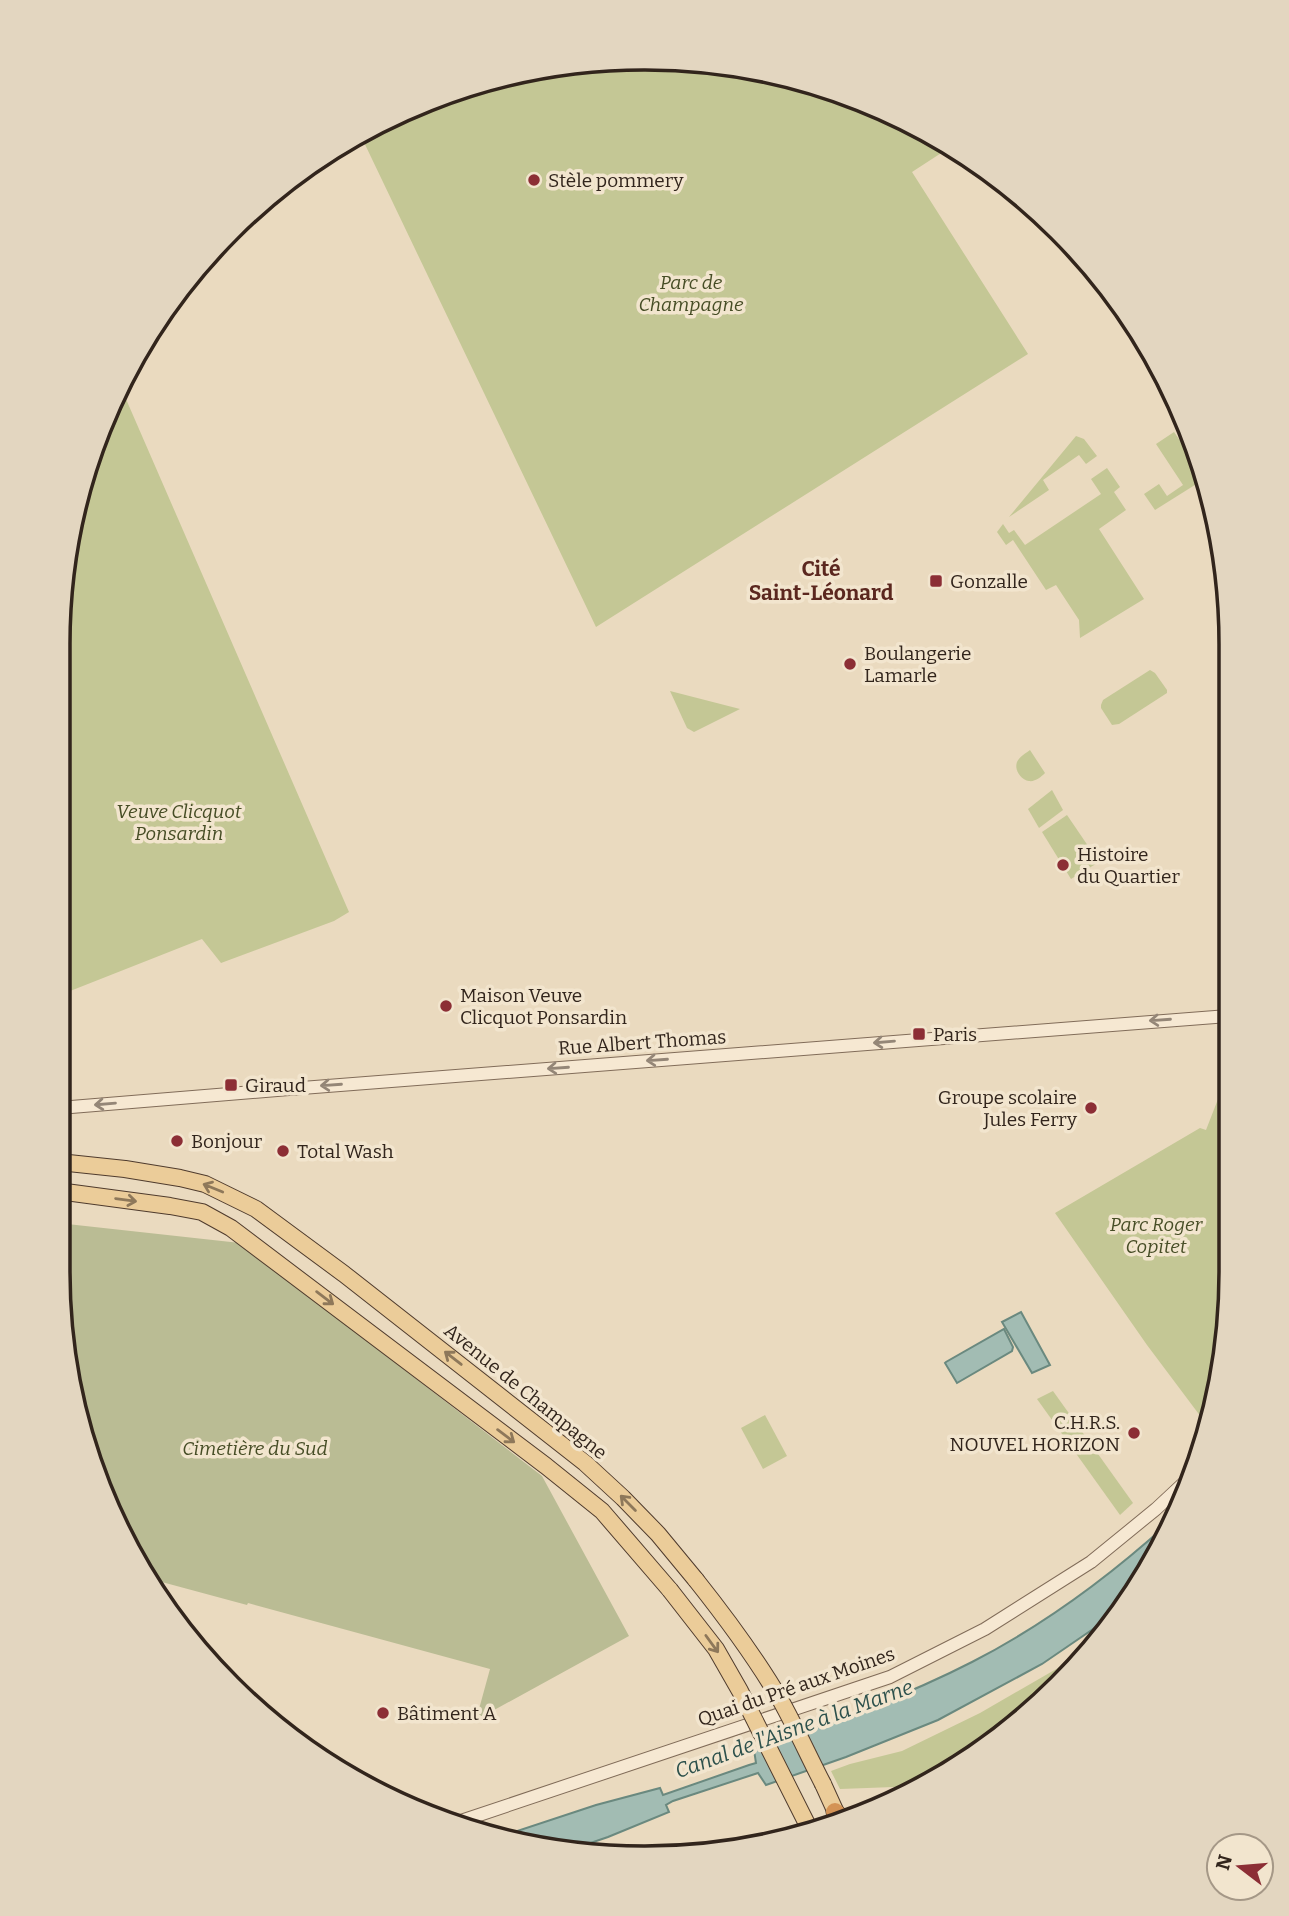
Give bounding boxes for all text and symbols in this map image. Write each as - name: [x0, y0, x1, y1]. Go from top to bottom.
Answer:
- place label: Stèle pommery: [548, 169, 684, 192]
- marker: Stèle pommery: [526, 172, 542, 188]
- park label: Parc de Champagne: [638, 271, 744, 316]
- district label: Cité Saint-Léonard: [749, 556, 894, 606]
- place label: Gonzalle: [950, 570, 1028, 593]
- marker: Gonzalle: [928, 573, 944, 589]
- place label: Boulangerie Lamarle: [864, 642, 971, 687]
- marker: Boulangerie Lamarle: [842, 656, 858, 672]
- park label: Veuve Clicquot Ponsardin: [116, 800, 242, 845]
- place label: Histoire du Quartier: [1077, 843, 1180, 888]
- marker: Histoire du Quartier: [1055, 857, 1071, 873]
- place label: Maison Veuve Clicquot Ponsardin: [460, 984, 627, 1029]
- marker: Maison Veuve Clicquot Ponsardin: [438, 998, 454, 1014]
- one-way arrow: [1149, 1014, 1172, 1027]
- place label: Paris: [933, 1023, 977, 1046]
- street label: Rue Albert Thomas: [557, 1025, 727, 1060]
- marker: Paris: [911, 1026, 927, 1042]
- one-way arrow: [873, 1036, 896, 1049]
- one-way arrow: [647, 1054, 669, 1067]
- one-way arrow: [547, 1062, 570, 1075]
- place label: Giraud: [245, 1074, 306, 1097]
- marker: Giraud: [223, 1077, 239, 1093]
- one-way arrow: [321, 1079, 343, 1092]
- place label: Groupe scolaire Jules Ferry: [938, 1086, 1078, 1131]
- one-way arrow: [94, 1098, 116, 1111]
- marker: Groupe scolaire Jules Ferry: [1083, 1100, 1099, 1116]
- place label: Bonjour: [191, 1130, 263, 1153]
- marker: Bonjour: [169, 1133, 185, 1149]
- place label: Total Wash: [297, 1140, 394, 1163]
- marker: Total Wash: [275, 1143, 291, 1159]
- one-way arrow: [203, 1181, 224, 1194]
- one-way arrow: [114, 1194, 137, 1207]
- park label: Parc Roger Copitet: [1110, 1213, 1204, 1258]
- one-way arrow: [315, 1291, 334, 1306]
- street label: Avenue de Champagne: [440, 1319, 612, 1464]
- one-way arrow: [444, 1351, 462, 1366]
- place label: C.H.R.S. NOUVEL HORIZON: [950, 1411, 1120, 1456]
- marker: C.H.R.S. NOUVEL HORIZON: [1126, 1425, 1142, 1441]
- one-way arrow: [496, 1429, 515, 1443]
- park label: Cimetière du Sud: [182, 1437, 328, 1460]
- one-way arrow: [620, 1495, 637, 1512]
- one-way arrow: [705, 1634, 719, 1653]
- street label: Quai du Pré aux Moines: [695, 1642, 898, 1731]
- water label: Canal de l'Aisne à la Marne: [672, 1674, 917, 1784]
- place label: Bâtiment A: [397, 1702, 497, 1725]
- marker: Bâtiment A: [375, 1705, 391, 1721]
- north arrow: [1205, 1832, 1275, 1902]
- text: N: [1211, 1852, 1237, 1873]

